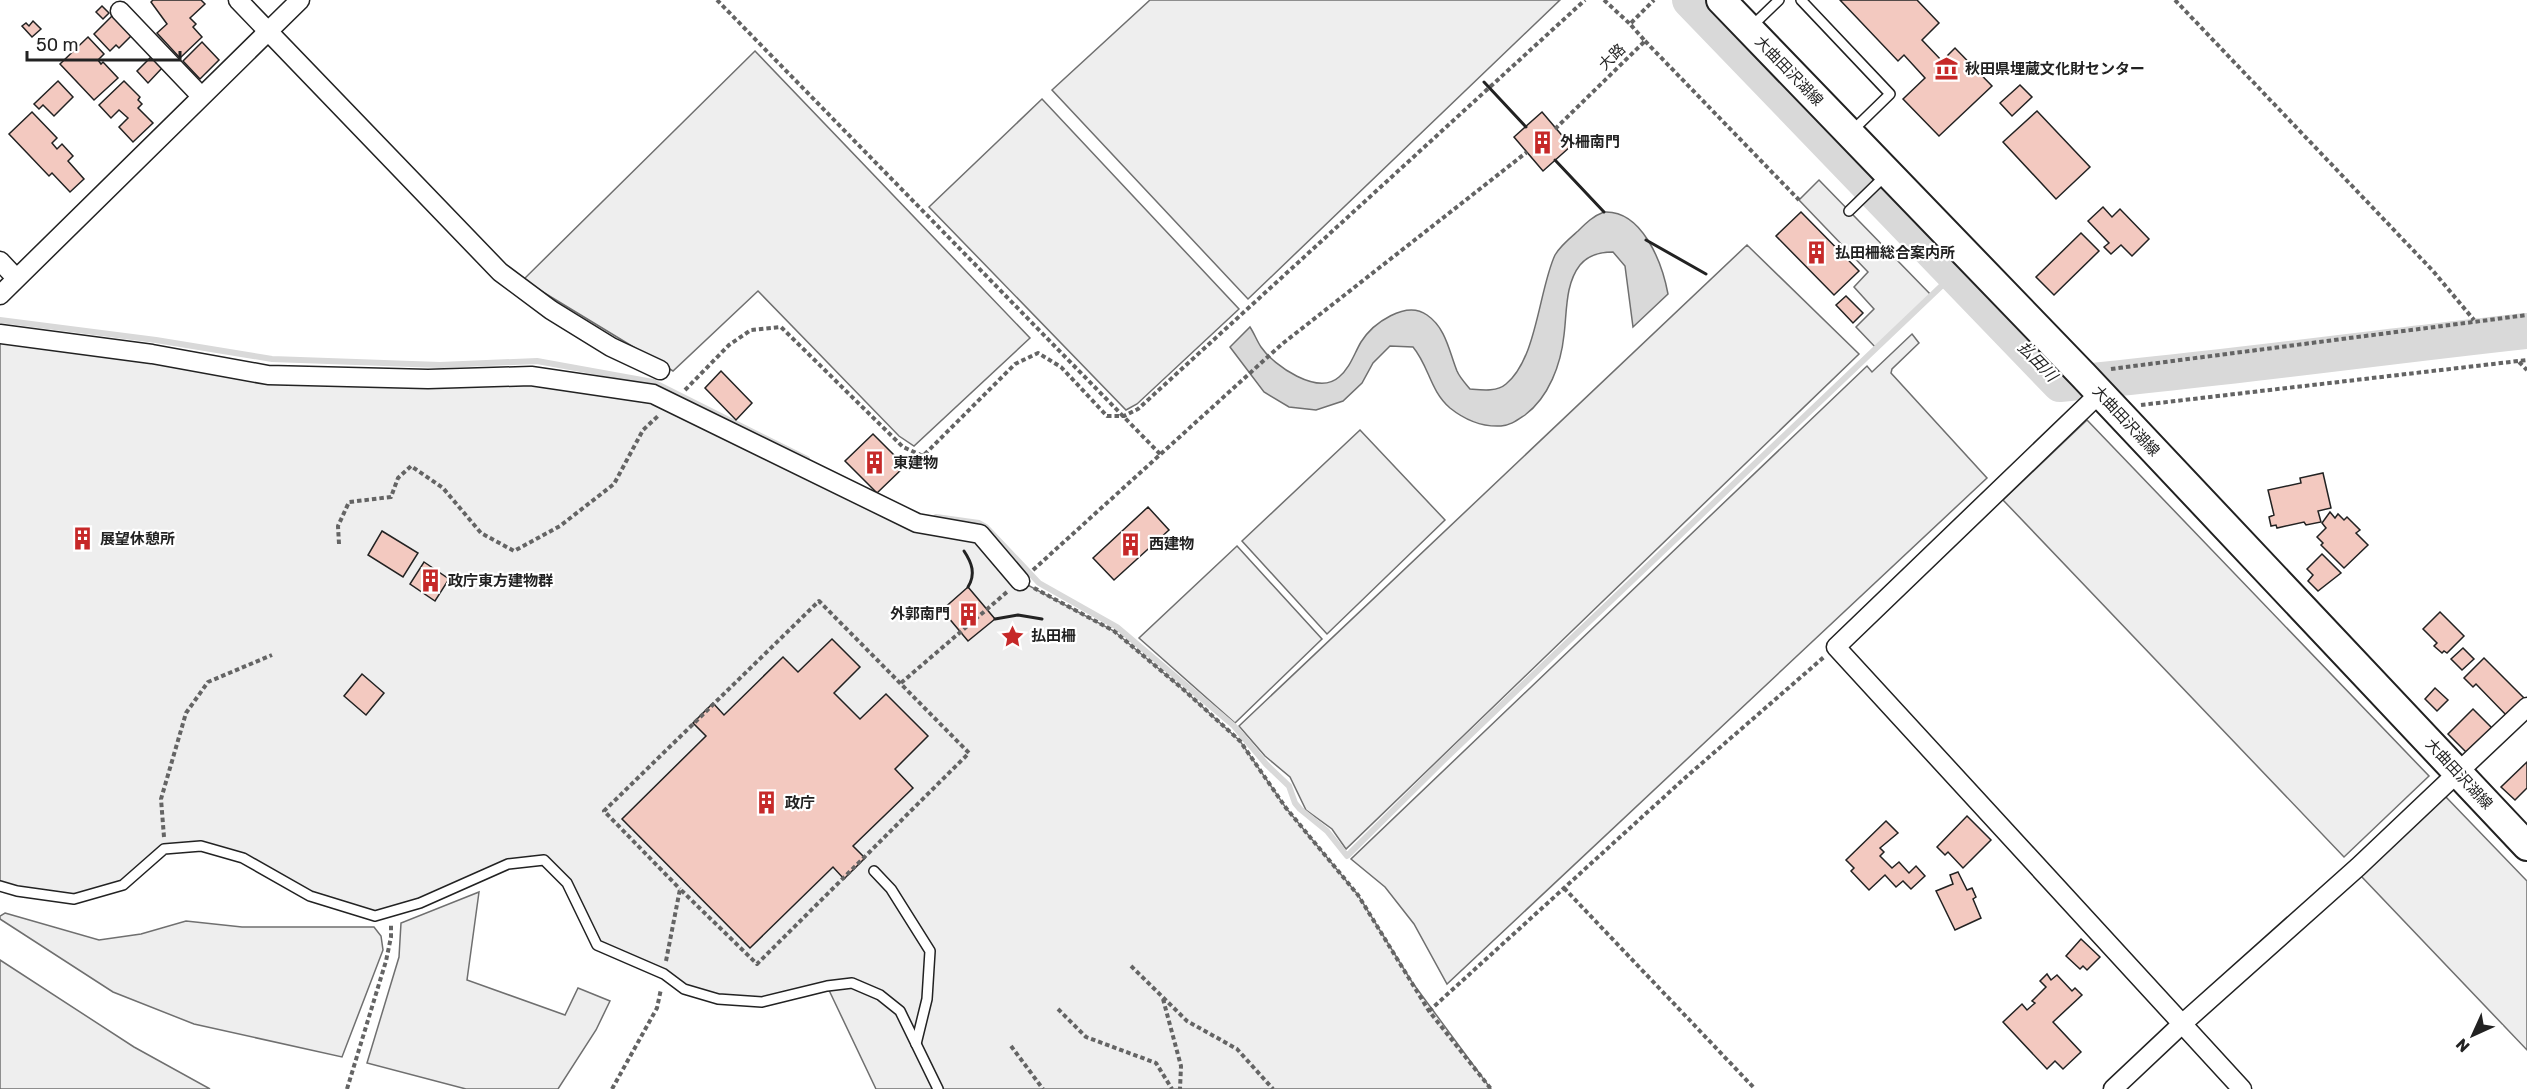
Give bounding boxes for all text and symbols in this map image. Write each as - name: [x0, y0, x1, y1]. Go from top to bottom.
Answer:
- scale bar: [27, 24, 180, 62]
- street label: 大曲田沢湖線: [1751, 32, 1827, 110]
- text: 50 m: [36, 34, 79, 56]
- street label: 大路: [1595, 40, 1629, 74]
- museum icon: 秋田県埋蔵文化財センター: [1934, 56, 1960, 82]
- place label: 秋田県埋蔵文化財センター: [1965, 60, 2145, 78]
- building icon: 外柵南門: [1529, 129, 1555, 155]
- place label: 外柵南門: [1560, 133, 1620, 151]
- building icon: 払田柵総合案内所: [1804, 240, 1830, 266]
- place label: 払田柵総合案内所: [1835, 244, 1955, 262]
- water label: 払田川: [2014, 337, 2063, 387]
- street label: 大曲田沢湖線: [2089, 382, 2163, 460]
- building icon: 東建物: [862, 450, 888, 476]
- place label: 東建物: [893, 454, 938, 472]
- building icon: 展望休憩所: [69, 526, 95, 552]
- place label: 展望休憩所: [100, 530, 175, 548]
- building icon: 西建物: [1118, 531, 1144, 557]
- place label: 西建物: [1149, 535, 1194, 553]
- building icon: 政庁東方建物群: [417, 568, 443, 594]
- place label: 政庁東方建物群: [448, 572, 553, 590]
- building icon: 外郭南門: [955, 601, 981, 627]
- place label: 外郭南門: [890, 605, 950, 623]
- place icon: 払田柵: [1000, 623, 1026, 649]
- place label: 払田柵: [1031, 627, 1076, 645]
- street label: 大曲田沢湖線: [2422, 735, 2496, 813]
- building icon: 政庁: [754, 790, 780, 816]
- place label: 政庁: [785, 794, 815, 812]
- north arrow: [2443, 1005, 2503, 1065]
- text: N: [2452, 1034, 2474, 1056]

